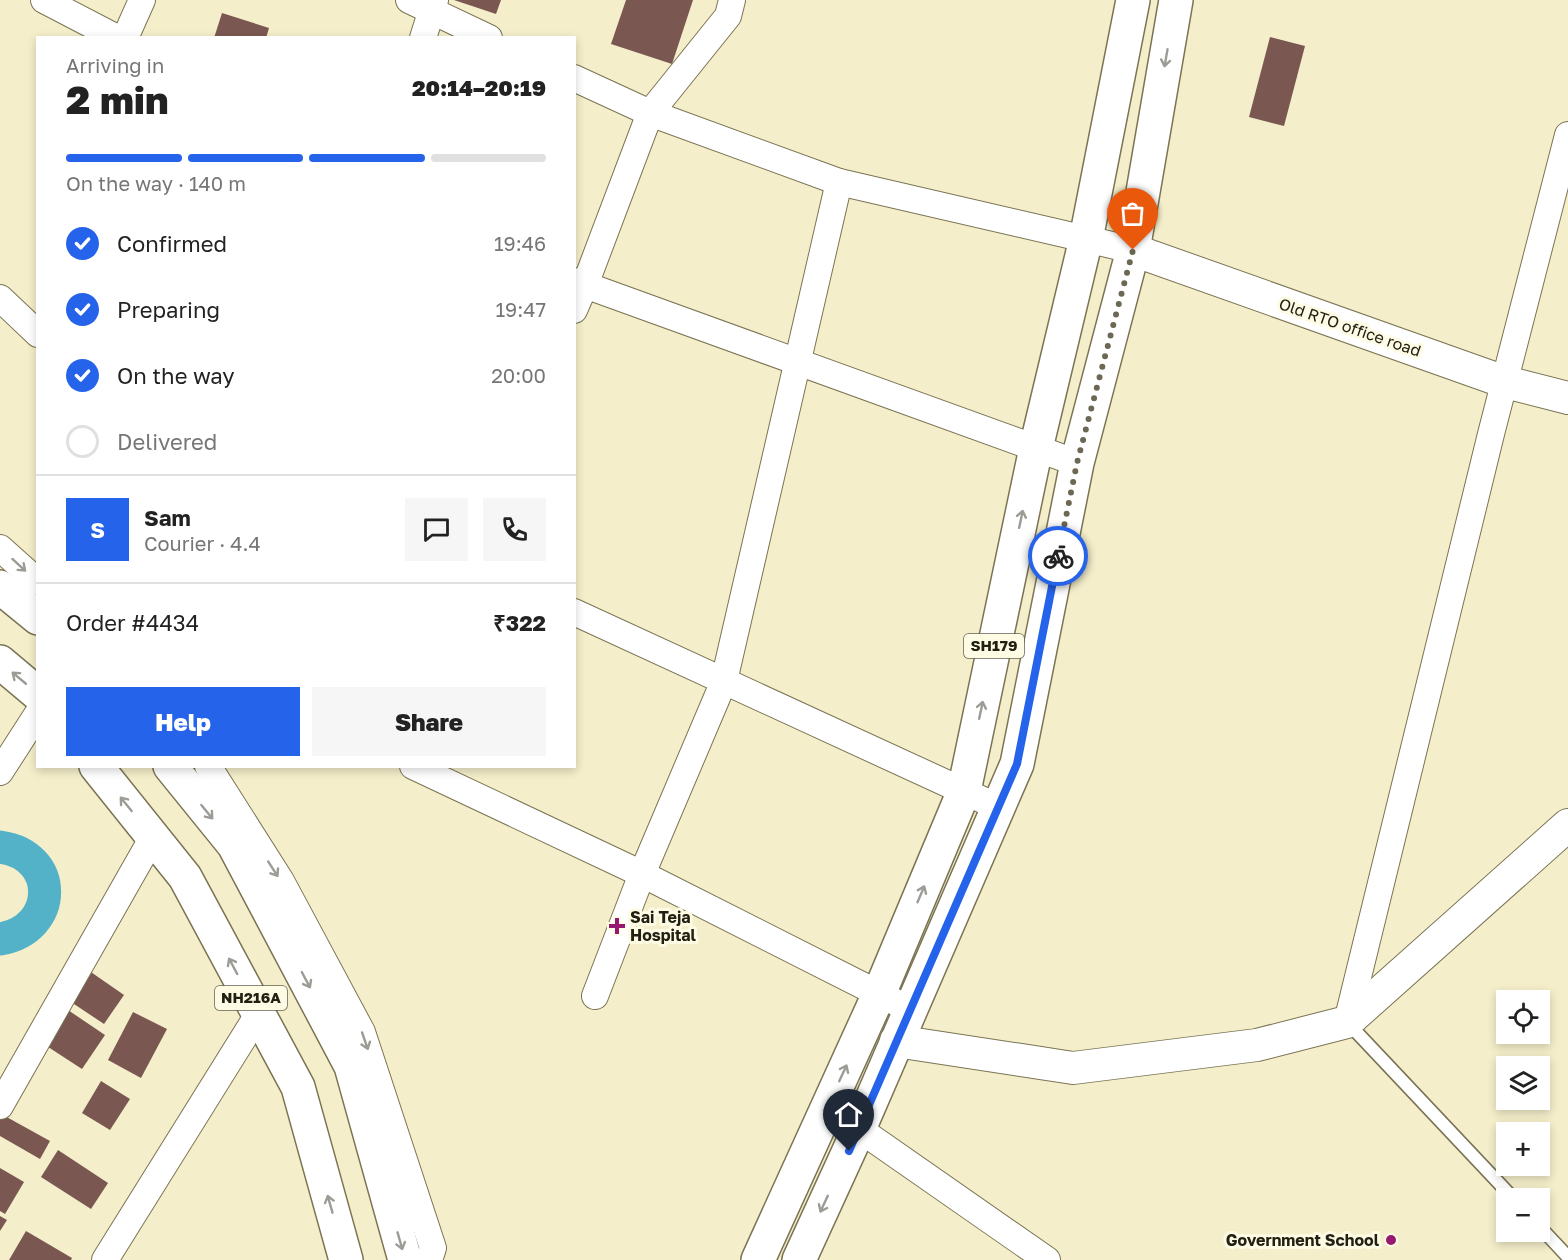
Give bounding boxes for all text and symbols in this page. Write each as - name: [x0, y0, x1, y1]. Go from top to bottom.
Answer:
- one-way arrow: [1161, 47, 1172, 67]
- text: Arriving in: [66, 53, 164, 77]
- text: 20:14–20:19: [412, 74, 546, 101]
- text: 2 min: [66, 76, 169, 123]
- text: On the way · 140 m: [66, 171, 246, 195]
- pin: [1107, 188, 1158, 250]
- icon: bag: [1116, 197, 1149, 230]
- icon: check: [66, 227, 99, 260]
- text: Confirmed: [117, 230, 227, 257]
- text: 19:46: [494, 231, 546, 255]
- icon: check: [66, 293, 99, 326]
- street label: Old RTO office road: [1276, 293, 1424, 361]
- text: Preparing: [117, 296, 220, 323]
- text: 19:47: [495, 297, 546, 321]
- icon: check: [66, 359, 99, 392]
- text: On the way: [117, 362, 235, 389]
- text: 20:00: [491, 363, 546, 387]
- text: Delivered: [117, 428, 217, 455]
- button: chat: [405, 498, 468, 561]
- button: phone: [483, 498, 546, 561]
- text: Sam: [144, 504, 191, 531]
- one-way arrow: [1016, 510, 1028, 529]
- text: S: [90, 516, 105, 543]
- courier: [1028, 526, 1088, 586]
- text: Courier · 4.4: [144, 531, 261, 555]
- icon: bike: [1042, 540, 1075, 573]
- one-way arrow: [11, 558, 26, 572]
- text: Order #4434: [66, 609, 199, 636]
- text: ₹322: [493, 609, 546, 636]
- road number: SH179: [964, 634, 1024, 658]
- one-way arrow: [12, 671, 27, 685]
- button: Help: [66, 687, 300, 756]
- button: Share: [312, 687, 546, 756]
- one-way arrow: [976, 700, 987, 720]
- one-way arrow: [120, 796, 133, 812]
- one-way arrow: [201, 804, 214, 820]
- one-way arrow: [267, 860, 279, 877]
- one-way arrow: [916, 885, 927, 904]
- place label: Sai Teja Hospital: [630, 907, 697, 945]
- marker: Sai Teja Hospital: [608, 917, 626, 935]
- one-way arrow: [227, 958, 239, 975]
- one-way arrow: [301, 970, 312, 988]
- road number: NH216A: [215, 986, 287, 1010]
- map controls: [1496, 990, 1550, 1242]
- button: locate: [1496, 990, 1550, 1044]
- one-way arrow: [360, 1031, 371, 1050]
- button: layers: [1496, 1056, 1550, 1110]
- one-way arrow: [838, 1064, 849, 1083]
- pin: [823, 1089, 874, 1151]
- icon: home: [832, 1098, 865, 1131]
- button: +: [1496, 1122, 1550, 1176]
- button: −: [1496, 1188, 1550, 1242]
- one-way arrow: [324, 1195, 335, 1214]
- one-way arrow: [818, 1195, 830, 1213]
- place label: Government School: [1226, 1230, 1380, 1250]
- one-way arrow: [395, 1231, 406, 1250]
- marker: Government School: [1384, 1233, 1398, 1247]

